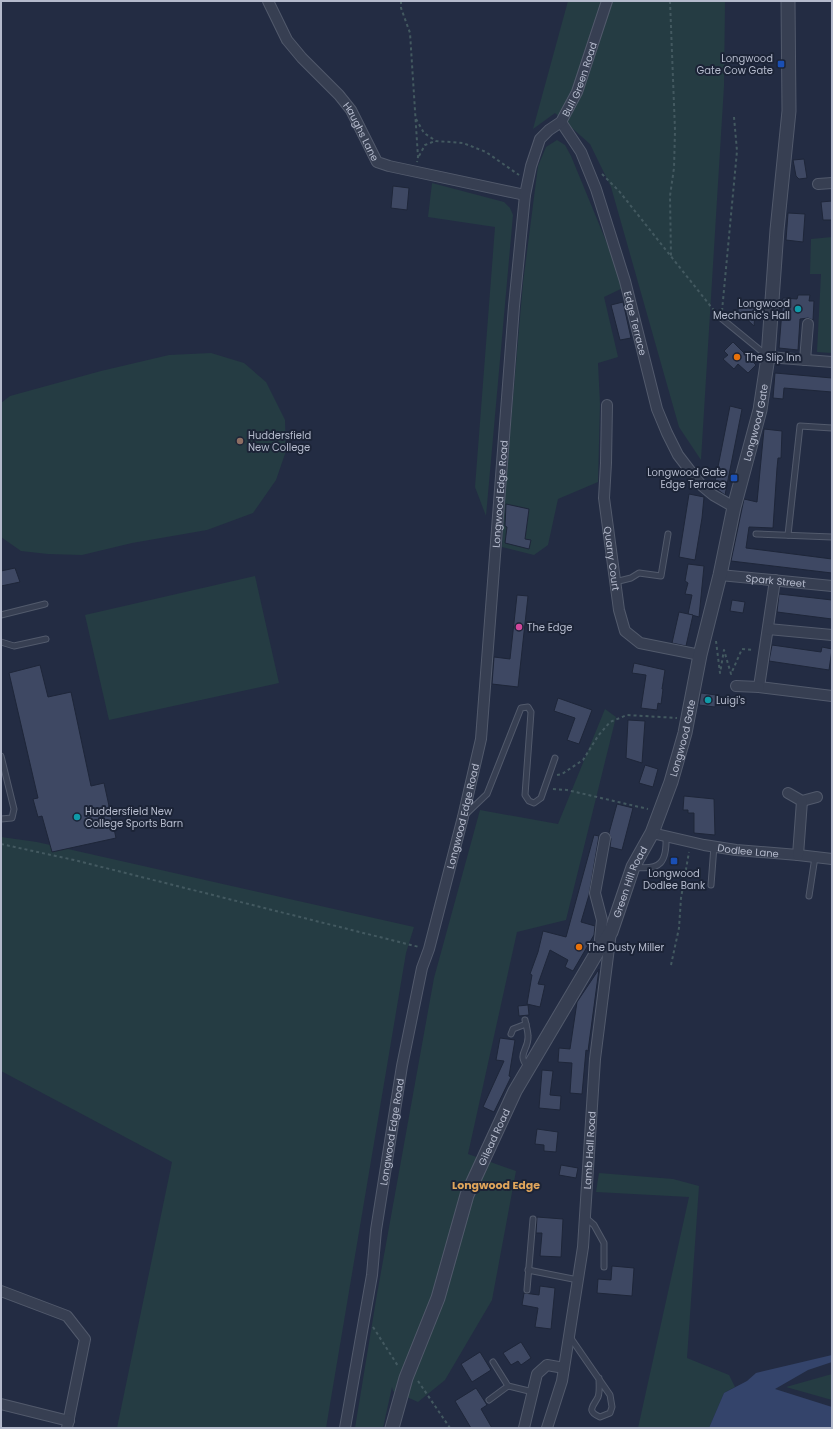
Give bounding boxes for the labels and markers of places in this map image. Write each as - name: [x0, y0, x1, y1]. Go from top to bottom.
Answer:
- place label: Longwood Gate Cow Gate: [697, 51, 773, 78]
- marker: Longwood Gate Cow Gate: [776, 59, 786, 69]
- place label: Longwood Mechanic's Hall: [713, 296, 790, 323]
- marker: Longwood Mechanic's Hall: [793, 304, 803, 314]
- place label: The Slip Inn: [745, 350, 801, 365]
- marker: The Slip Inn: [732, 352, 742, 362]
- place label: Huddersfield New College: [248, 428, 311, 455]
- marker: Huddersfield New College: [235, 436, 245, 446]
- place label: Longwood Gate Edge Terrace: [647, 465, 726, 492]
- marker: Longwood Gate Edge Terrace: [729, 473, 739, 483]
- place label: The Edge: [527, 620, 573, 635]
- marker: The Edge: [514, 622, 524, 632]
- place label: Luigi's: [716, 693, 745, 708]
- marker: Luigi's: [703, 695, 713, 705]
- place label: Huddersfield New College Sports Barn: [85, 804, 183, 831]
- marker: Huddersfield New College Sports Barn: [72, 812, 82, 822]
- marker: Longwood Dodlee Bank: [669, 856, 679, 866]
- place label: Longwood Dodlee Bank: [643, 866, 706, 893]
- place label: The Dusty Miller: [587, 940, 664, 955]
- marker: The Dusty Miller: [574, 942, 584, 952]

